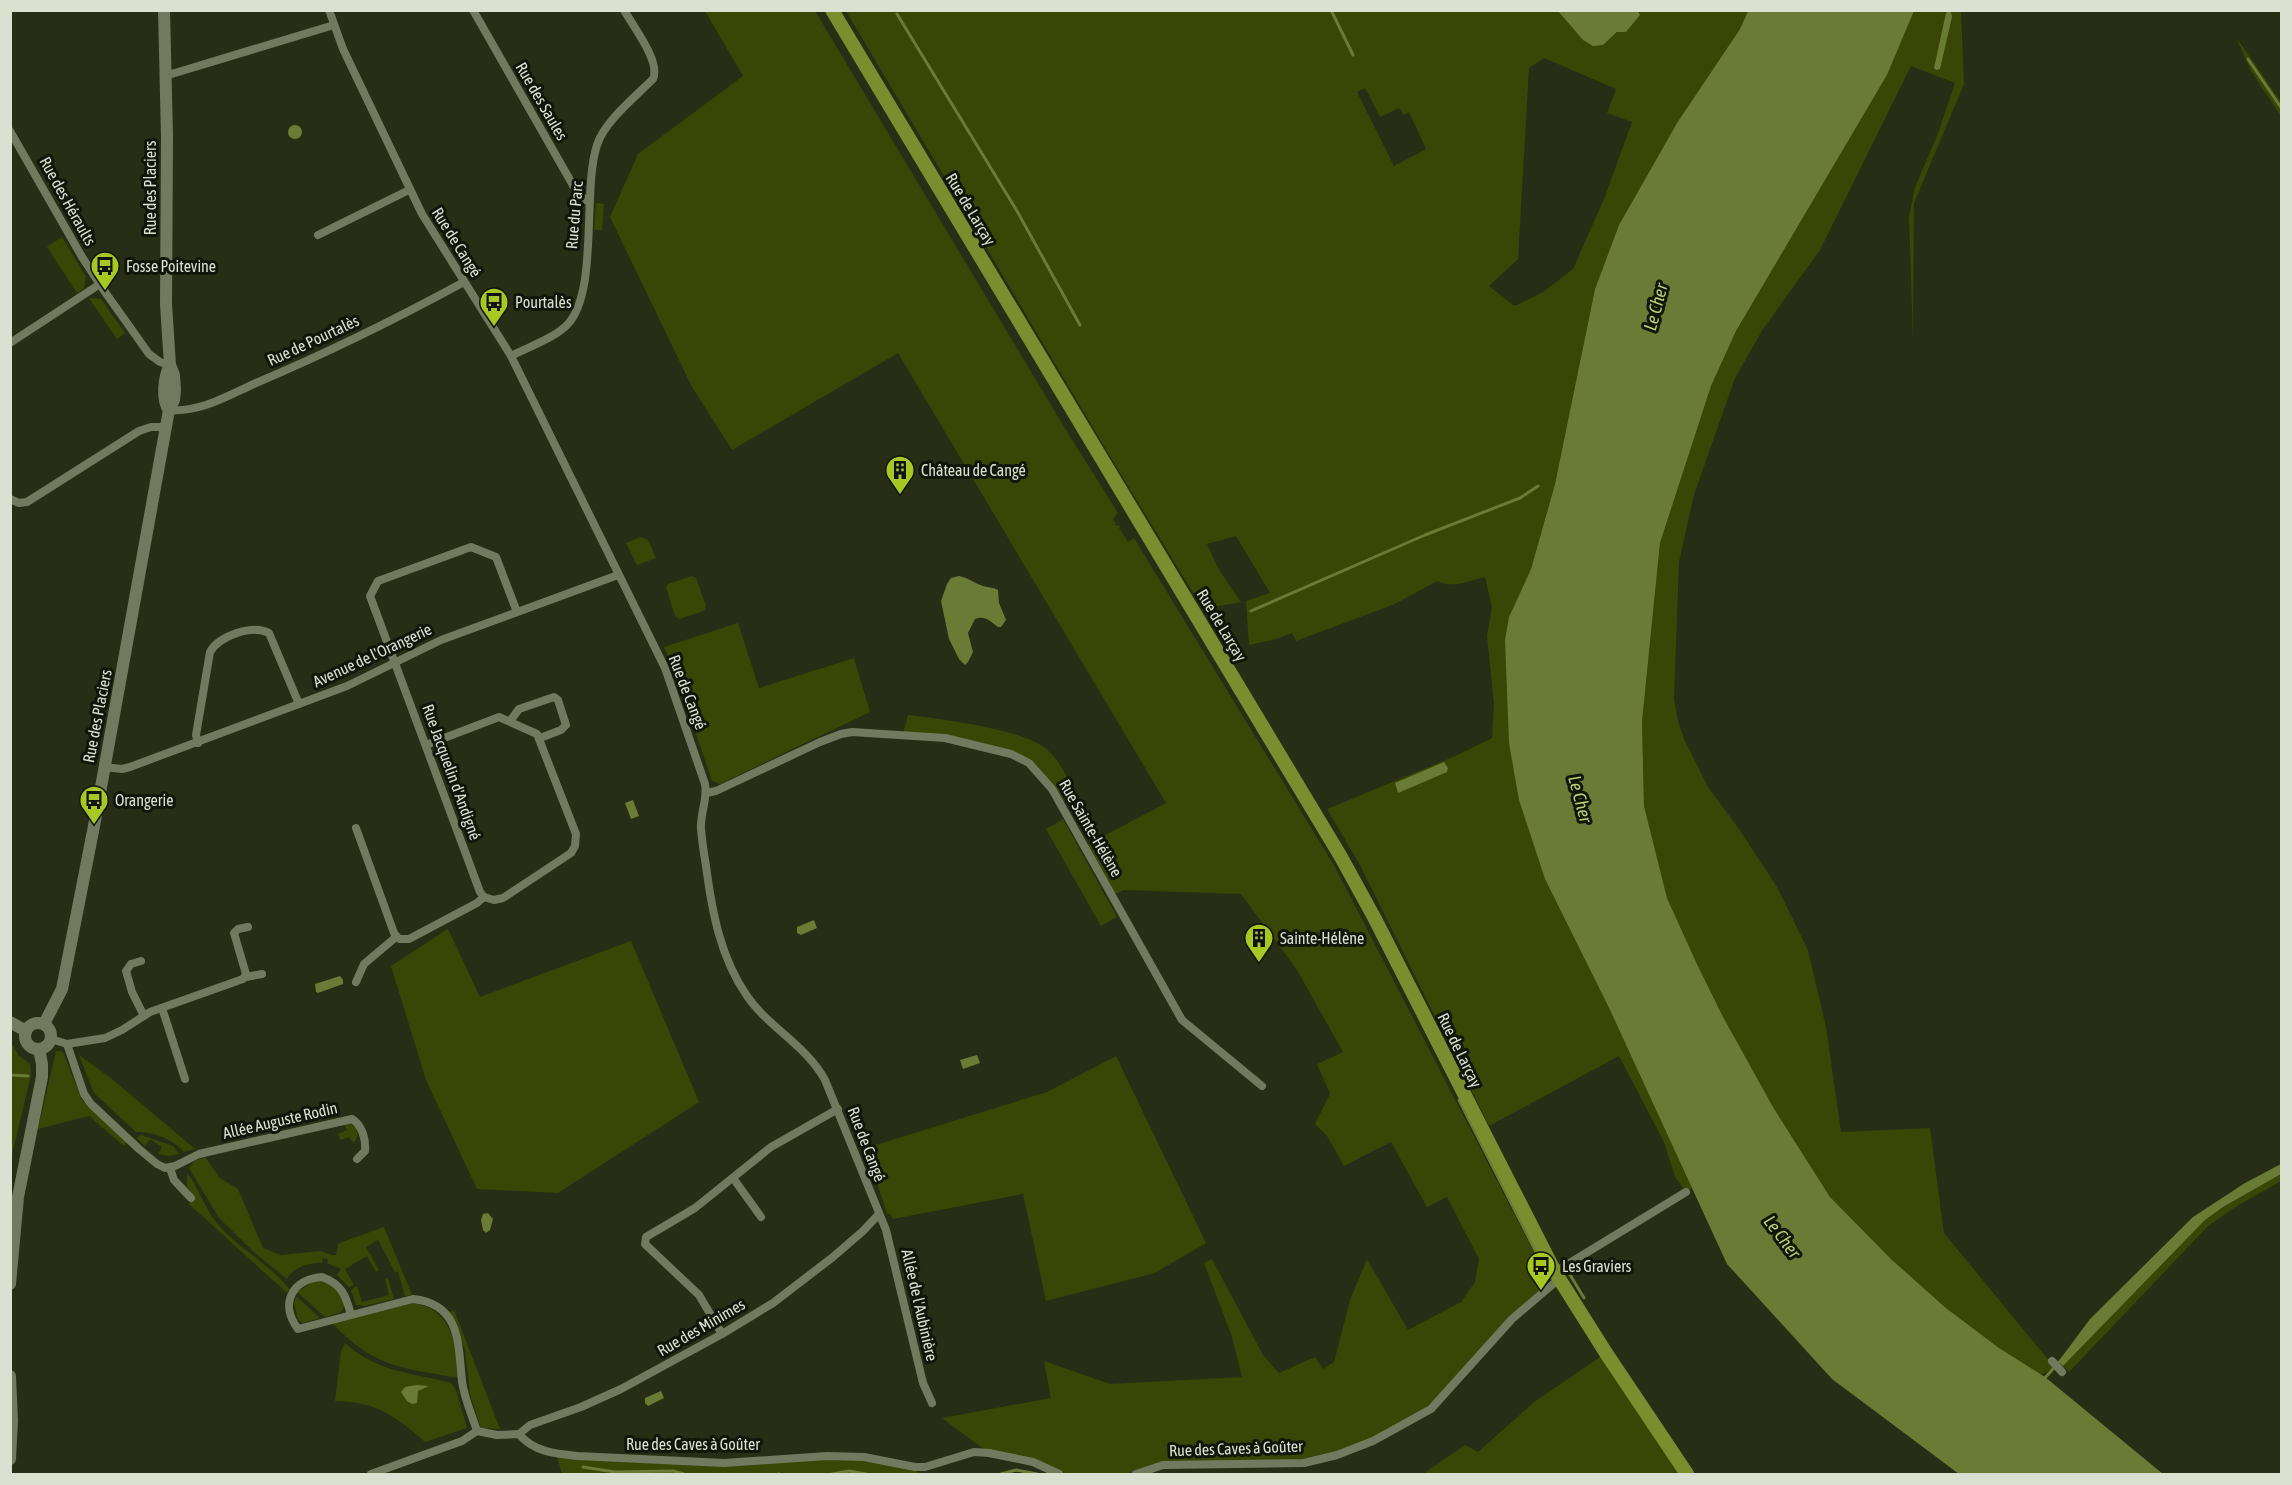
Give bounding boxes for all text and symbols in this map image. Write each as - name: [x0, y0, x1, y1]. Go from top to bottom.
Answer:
- street label: Rue des Saules: [513, 59, 572, 143]
- street label: Rue des Placiers: [141, 140, 159, 235]
- street label: Rue des Héraults: [36, 154, 100, 249]
- street label: Rue de Larçay: [942, 170, 1000, 249]
- street label: Rue du Parc: [562, 180, 586, 250]
- street label: Rue de Cangé: [428, 204, 485, 281]
- bus stop icon: Fosse Poitevine: [89, 250, 121, 292]
- place label: Fosse Poitevine: [126, 257, 216, 275]
- water label: Le Cher: [1639, 280, 1672, 333]
- bus stop icon: Pourtalès: [478, 286, 510, 328]
- place label: Pourtalès: [515, 293, 572, 311]
- street label: Rue de Pourtalès: [264, 311, 362, 369]
- building icon: Château de Cangé: [884, 454, 916, 496]
- place label: Château de Cangé: [921, 461, 1026, 480]
- street label: Rue de Larçay: [1193, 586, 1251, 665]
- street label: Avenue de l'Orangerie: [310, 620, 435, 691]
- street label: Rue de Cangé: [665, 652, 710, 732]
- street label: Rue des Placiers: [79, 667, 115, 764]
- street label: Rue Jacquelin d'Andigné: [418, 702, 485, 843]
- water label: Le Cher: [1564, 773, 1597, 825]
- street label: Rue Sainte-Hélène: [1056, 776, 1126, 880]
- bus stop icon: Orangerie: [78, 784, 110, 826]
- place label: Orangerie: [115, 791, 173, 810]
- building icon: Sainte-Hélène: [1243, 922, 1275, 964]
- place label: Sainte-Hélène: [1280, 929, 1364, 947]
- street label: Rue de Larçay: [1433, 1010, 1486, 1091]
- street label: Allée Auguste Rodin: [221, 1098, 339, 1143]
- street label: Rue de Cangé: [844, 1104, 889, 1184]
- water label: Le Cher: [1760, 1211, 1806, 1263]
- street label: Allée de l'Aubinière: [898, 1247, 942, 1363]
- bus stop icon: Les Graviers: [1525, 1250, 1557, 1292]
- place label: Les Graviers: [1562, 1257, 1632, 1275]
- street label: Rue des Minimes: [654, 1294, 748, 1359]
- street label: Rue des Caves à Goûter: [626, 1435, 760, 1453]
- street label: Rue des Caves à Goûter: [1169, 1437, 1303, 1459]

